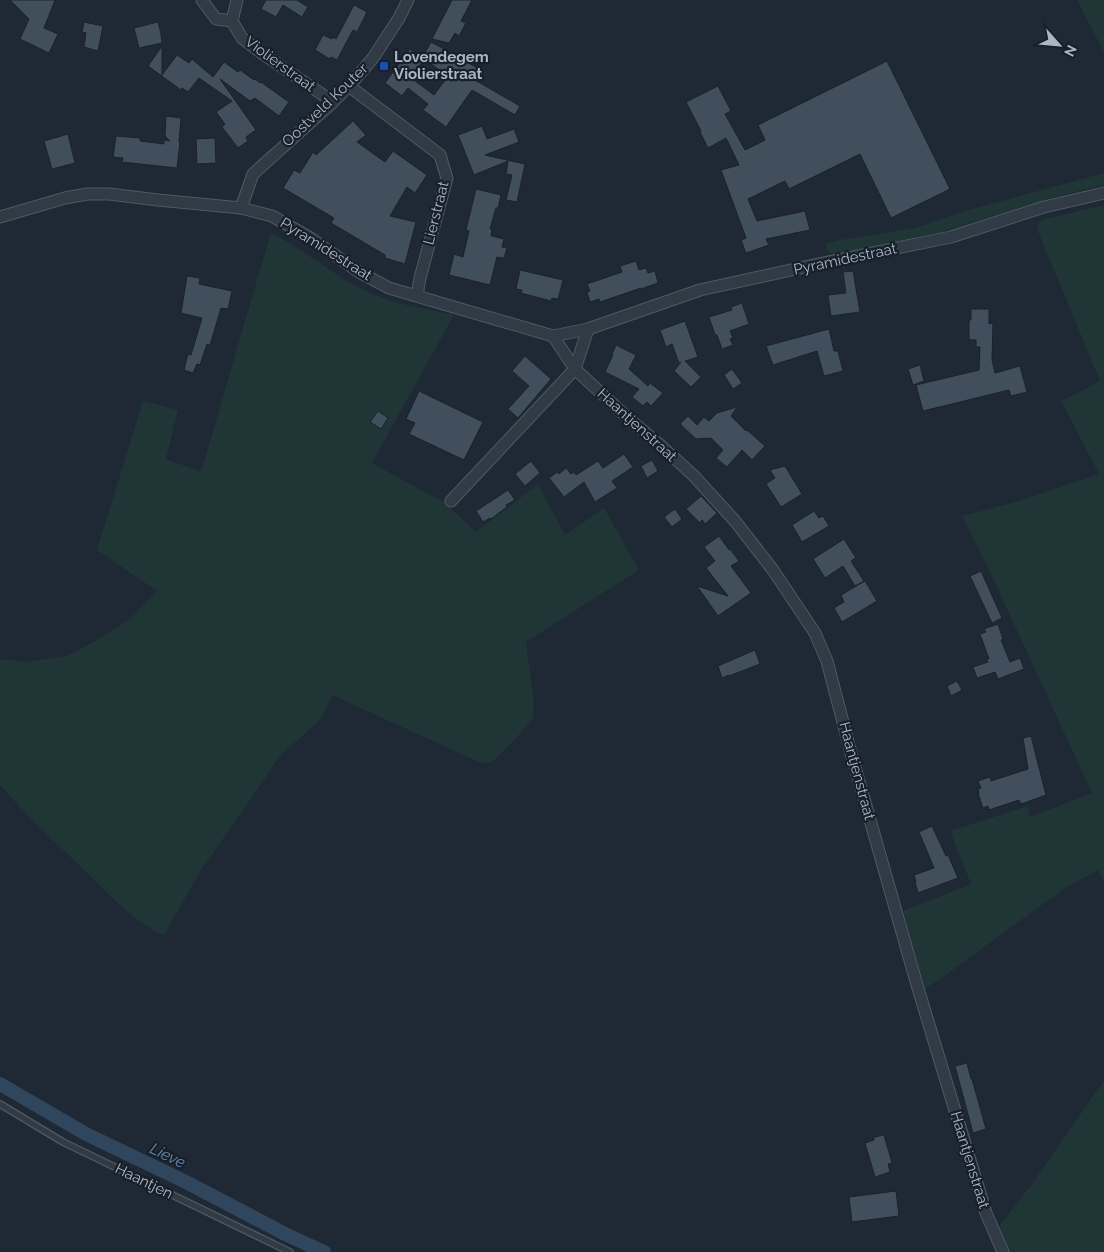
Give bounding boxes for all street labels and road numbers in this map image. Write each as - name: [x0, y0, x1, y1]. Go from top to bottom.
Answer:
- street label: Violierstraat: [241, 32, 319, 96]
- street label: Oostveld Kouter: [278, 59, 372, 150]
- street label: Lierstraat: [419, 179, 453, 247]
- street label: Pyramidestraat: [277, 214, 375, 284]
- street label: Pyramidestraat: [792, 239, 898, 279]
- street label: Haantjenstraat: [594, 385, 680, 465]
- street label: Haantjenstraat: [835, 720, 879, 822]
- street label: Haantjenstraat: [947, 1109, 993, 1211]
- street label: Haantjen: [112, 1159, 176, 1203]

